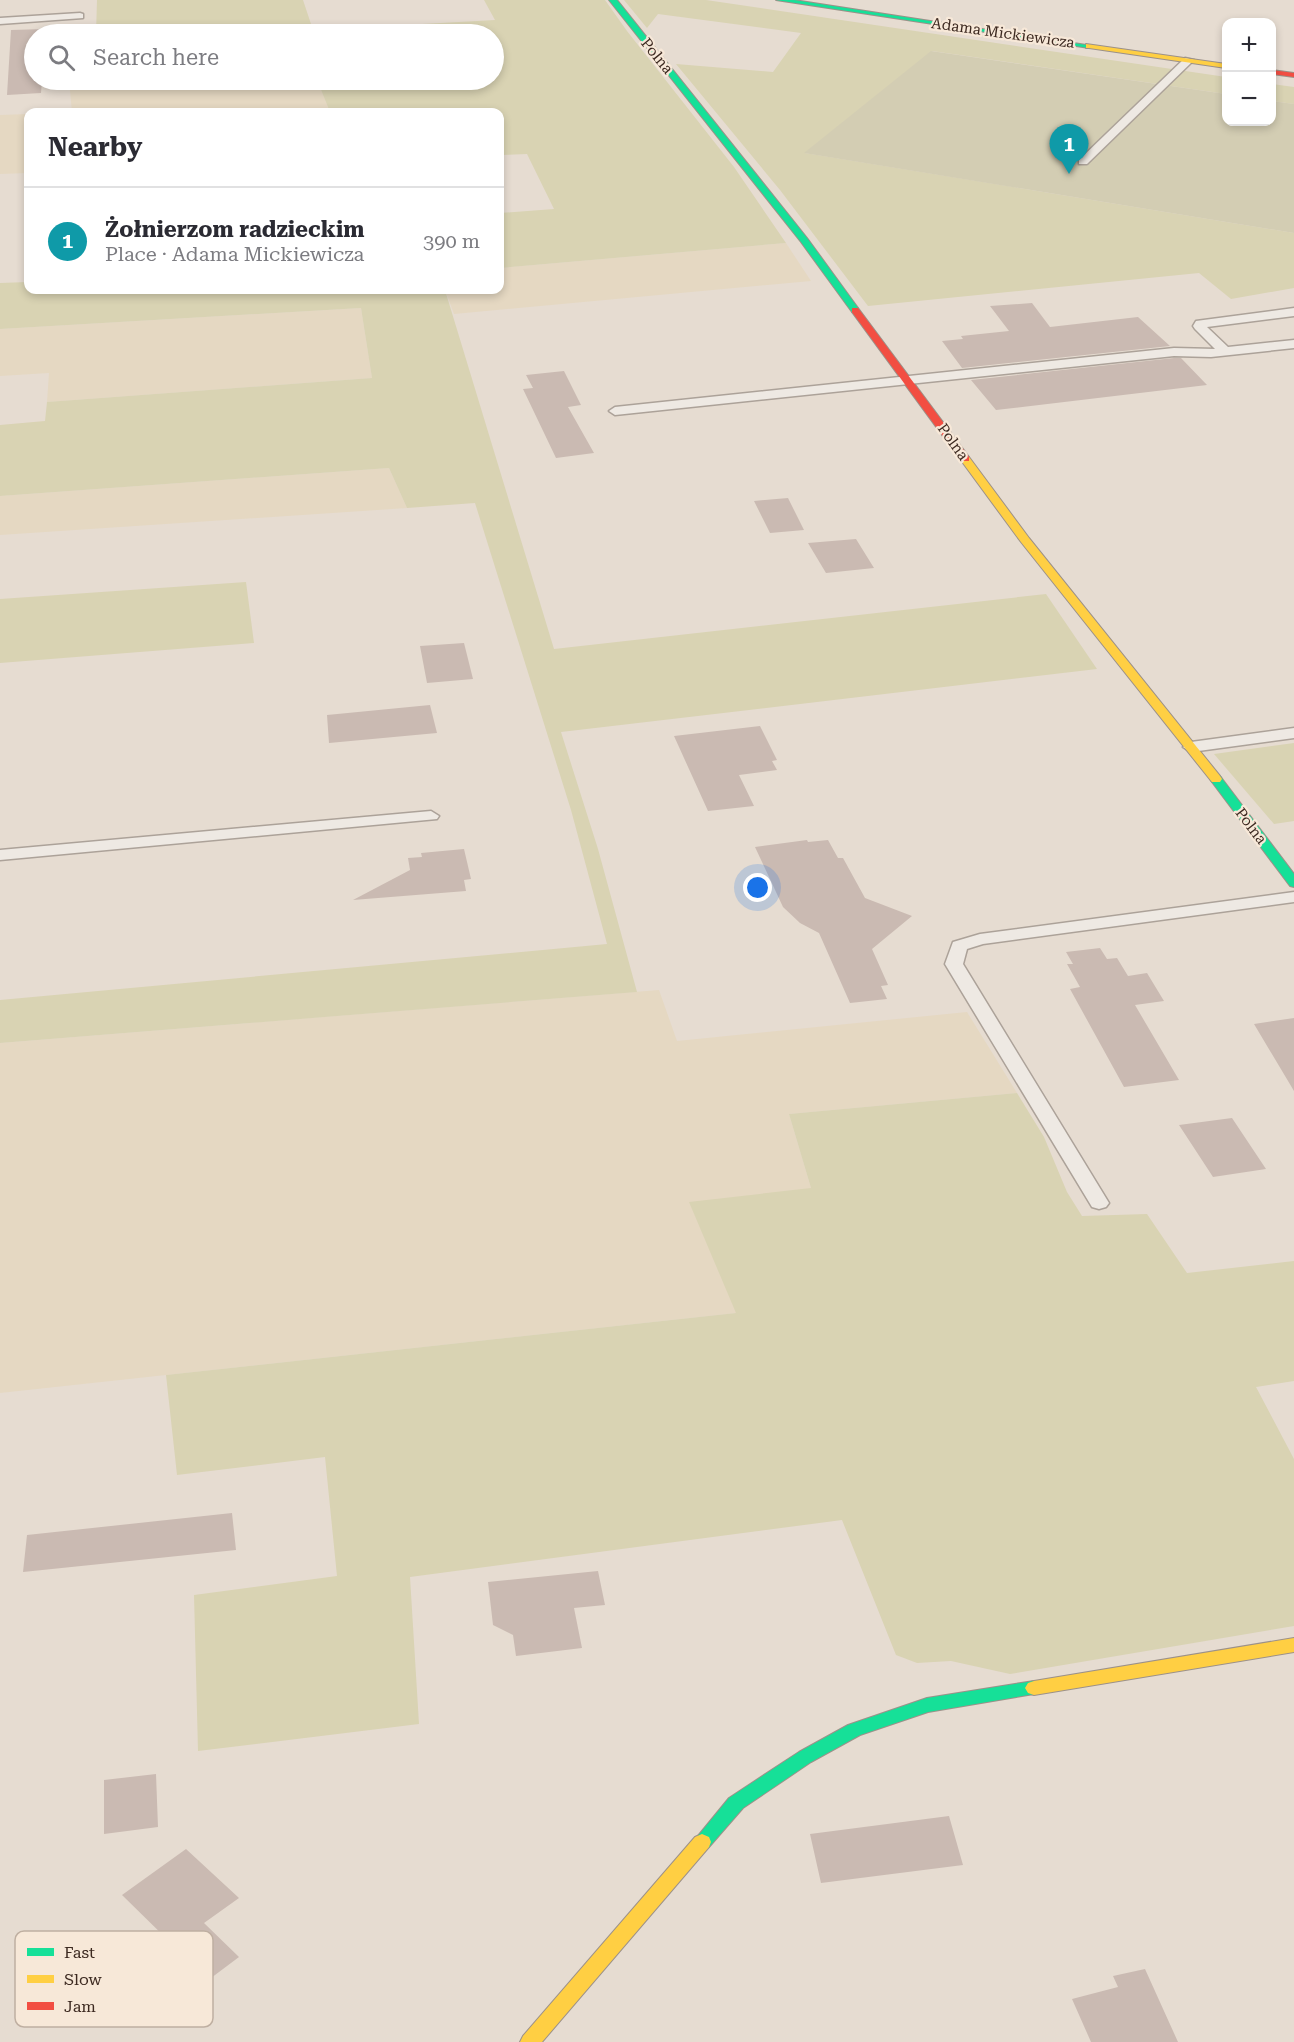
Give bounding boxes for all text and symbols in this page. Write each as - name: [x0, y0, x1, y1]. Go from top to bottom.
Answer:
- street label: Adama Mickiewicza: [930, 14, 1076, 52]
- map controls: [1222, 18, 1276, 126]
- button: +: [1222, 18, 1276, 72]
- search box: [24, 24, 504, 90]
- street label: Polna: [637, 34, 677, 78]
- icon: search: [45, 41, 78, 74]
- text: Search here: [93, 45, 219, 70]
- button: −: [1222, 72, 1276, 126]
- pin: 1: [1050, 124, 1088, 174]
- text: Nearby: [48, 132, 142, 162]
- text: Żołnierzom radzieckim: [105, 217, 364, 242]
- text: 1: [62, 229, 73, 253]
- text: 390 m: [423, 229, 480, 253]
- text: Place · Adama Mickiewicza: [105, 242, 364, 266]
- street label: Polna: [934, 420, 972, 464]
- street label: Polna: [1231, 804, 1271, 848]
- your location: [743, 873, 772, 902]
- legend: [15, 1931, 213, 2027]
- text: Fast: [64, 1943, 95, 1962]
- text: Slow: [64, 1970, 102, 1989]
- text: Jam: [64, 1997, 96, 2016]

